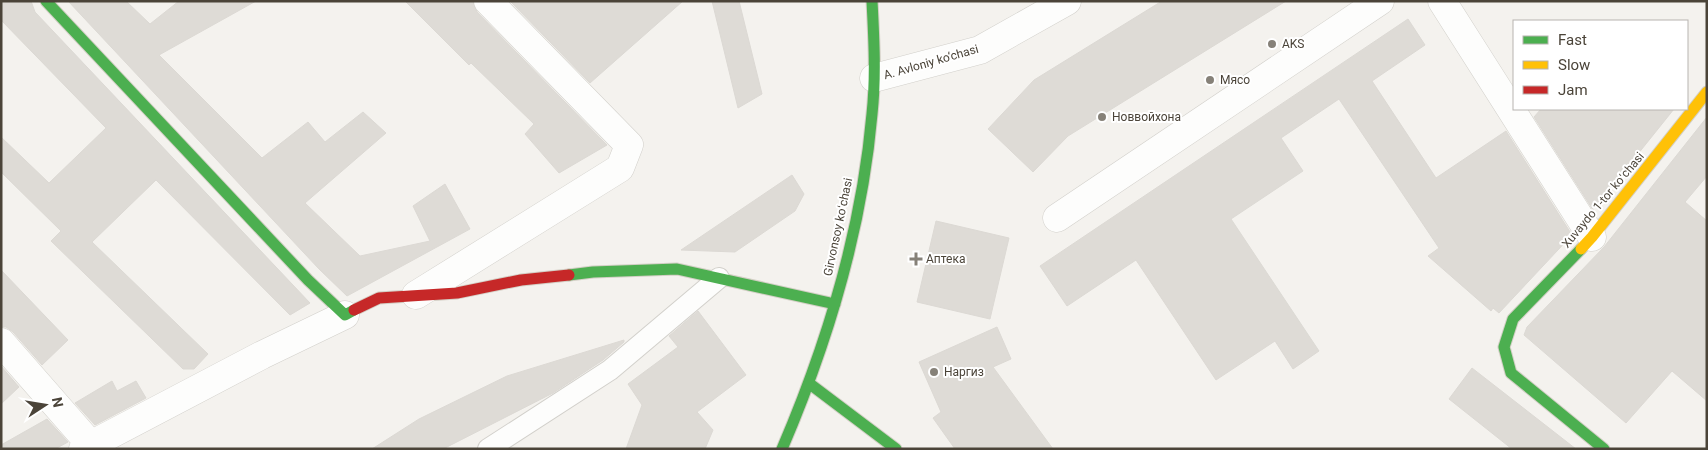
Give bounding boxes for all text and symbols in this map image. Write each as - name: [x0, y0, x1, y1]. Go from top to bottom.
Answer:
- legend: [1513, 20, 1688, 110]
- text: Fast: [1558, 31, 1587, 49]
- place label: AKS: [1282, 37, 1304, 51]
- marker: AKS: [1266, 38, 1278, 50]
- street label: A. Avloniy ko‘chasi: [882, 42, 980, 82]
- text: Slow: [1558, 56, 1590, 74]
- place label: Мясо: [1220, 73, 1250, 87]
- marker: Мясо: [1204, 74, 1216, 86]
- text: Jam: [1558, 81, 1588, 99]
- place label: Новвойхона: [1112, 110, 1181, 124]
- marker: Новвойхона: [1096, 111, 1108, 123]
- street label: Xuvaydo 1-tor koʻchasi: [1559, 149, 1647, 251]
- street label: Girvonsoy koʻchasi: [821, 176, 855, 277]
- place label: Аптека: [926, 252, 965, 266]
- marker: Аптека: [910, 253, 922, 265]
- place label: Наргиз: [944, 365, 984, 379]
- marker: Наргиз: [928, 366, 940, 378]
- north arrow: [20, 380, 70, 430]
- text: N: [49, 396, 67, 409]

